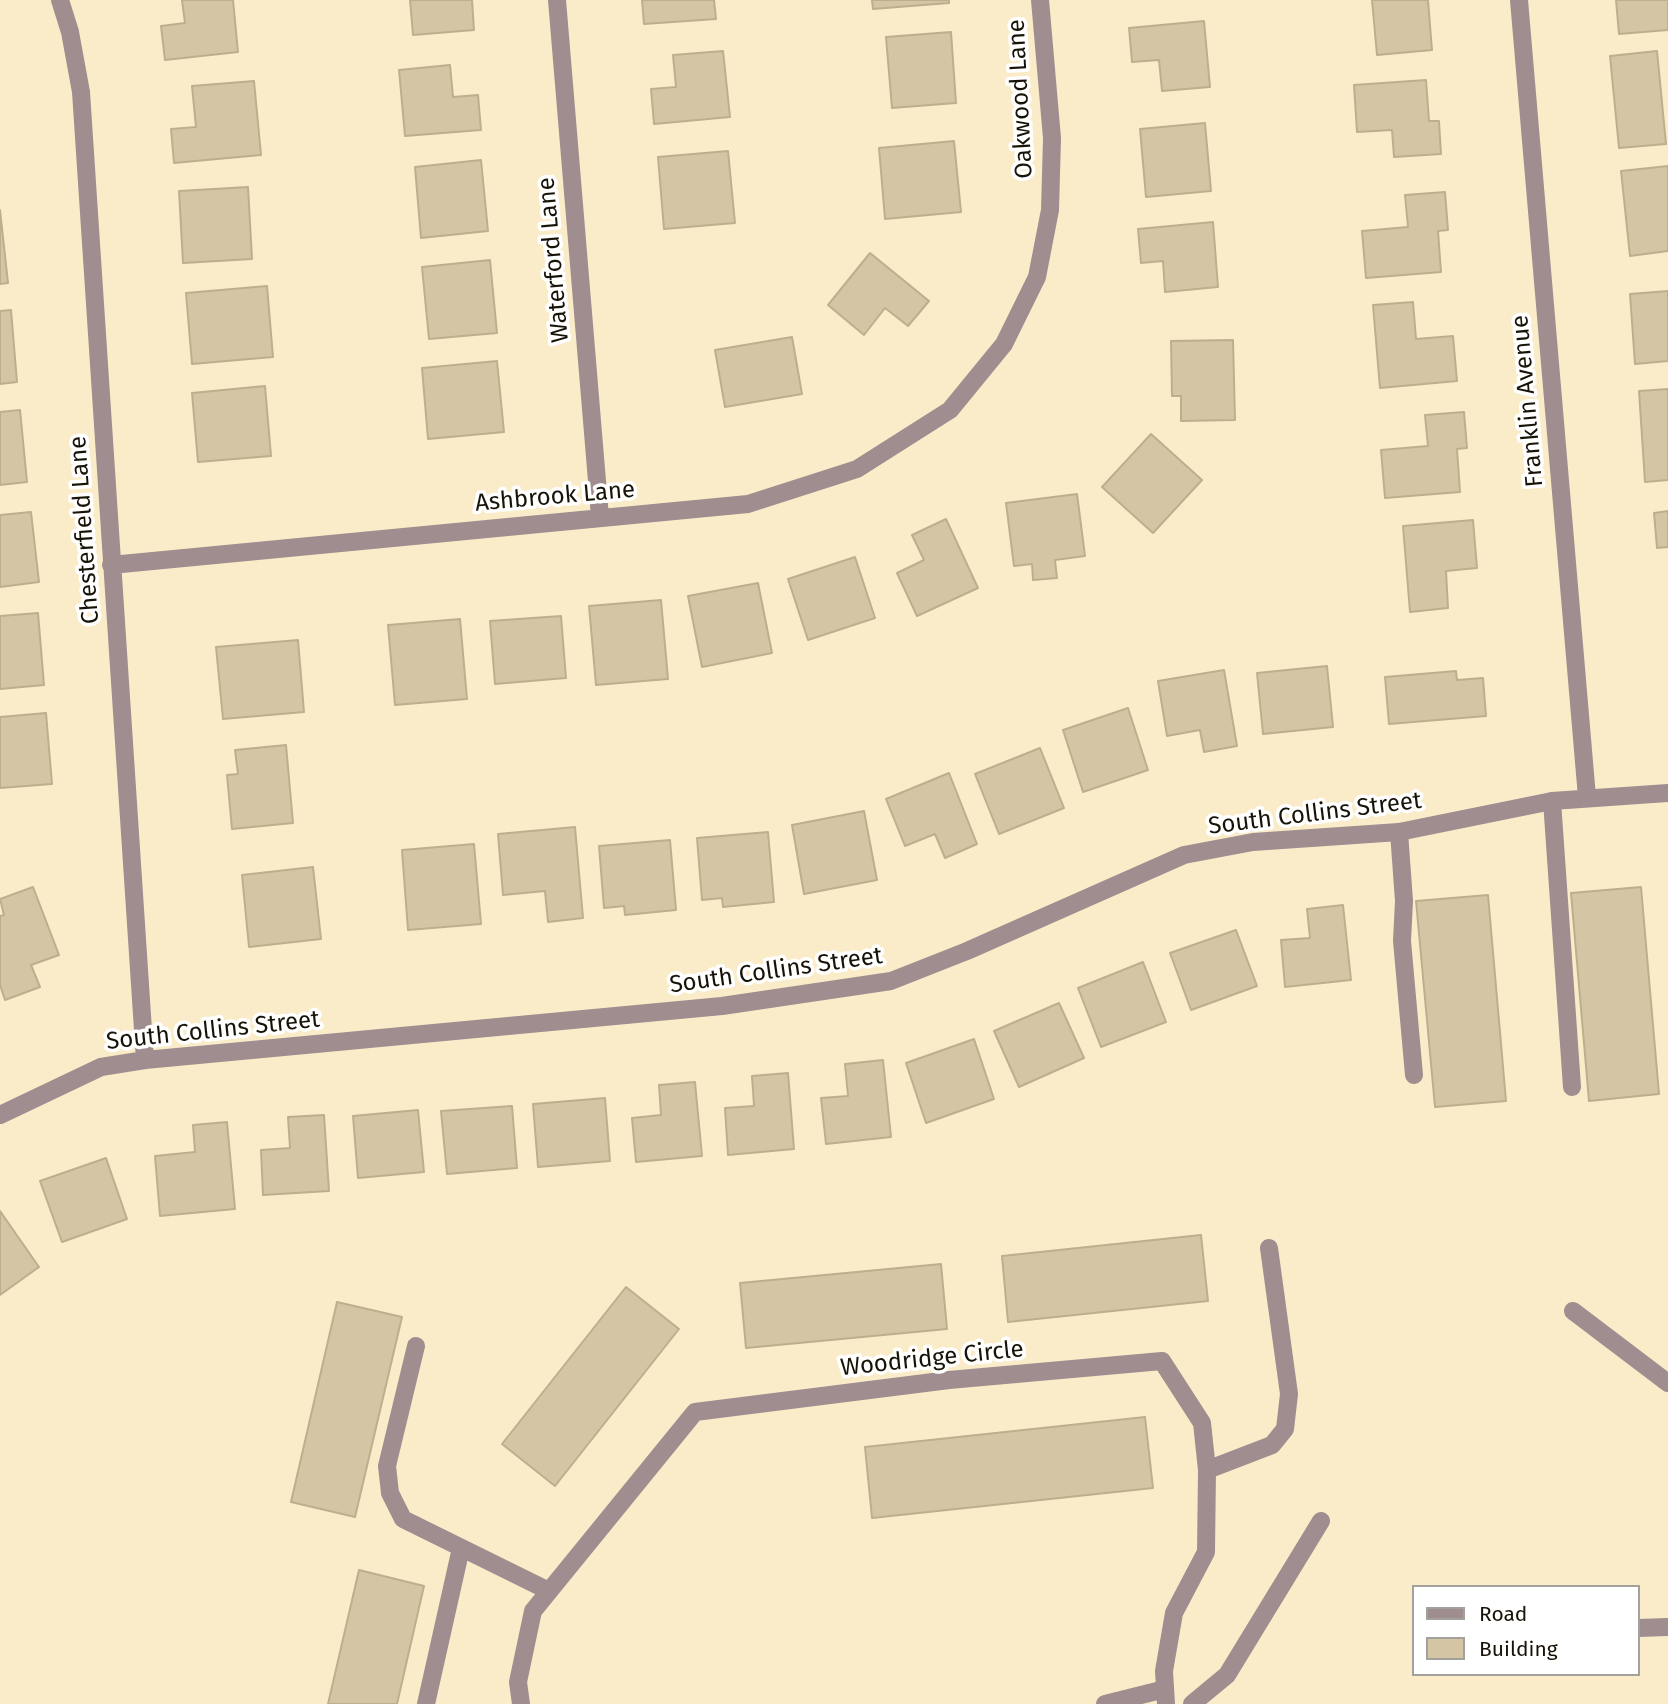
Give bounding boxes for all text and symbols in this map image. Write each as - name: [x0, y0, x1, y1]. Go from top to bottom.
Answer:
- street label: Oakwood Lane: [1002, 19, 1040, 179]
- street label: Waterford Lane: [532, 176, 576, 344]
- street label: Franklin Avenue: [1506, 314, 1550, 488]
- street label: Chesterfield Lane: [64, 435, 106, 625]
- street label: Ashbrook Lane: [474, 476, 636, 518]
- street label: South Collins Street: [1207, 787, 1423, 841]
- street label: South Collins Street: [668, 942, 884, 1000]
- street label: South Collins Street: [105, 1005, 321, 1057]
- street label: Woodridge Circle: [839, 1335, 1025, 1383]
- legend: [1412, 1585, 1640, 1676]
- text: Road: [1479, 1601, 1527, 1627]
- text: Building: [1479, 1636, 1558, 1662]

